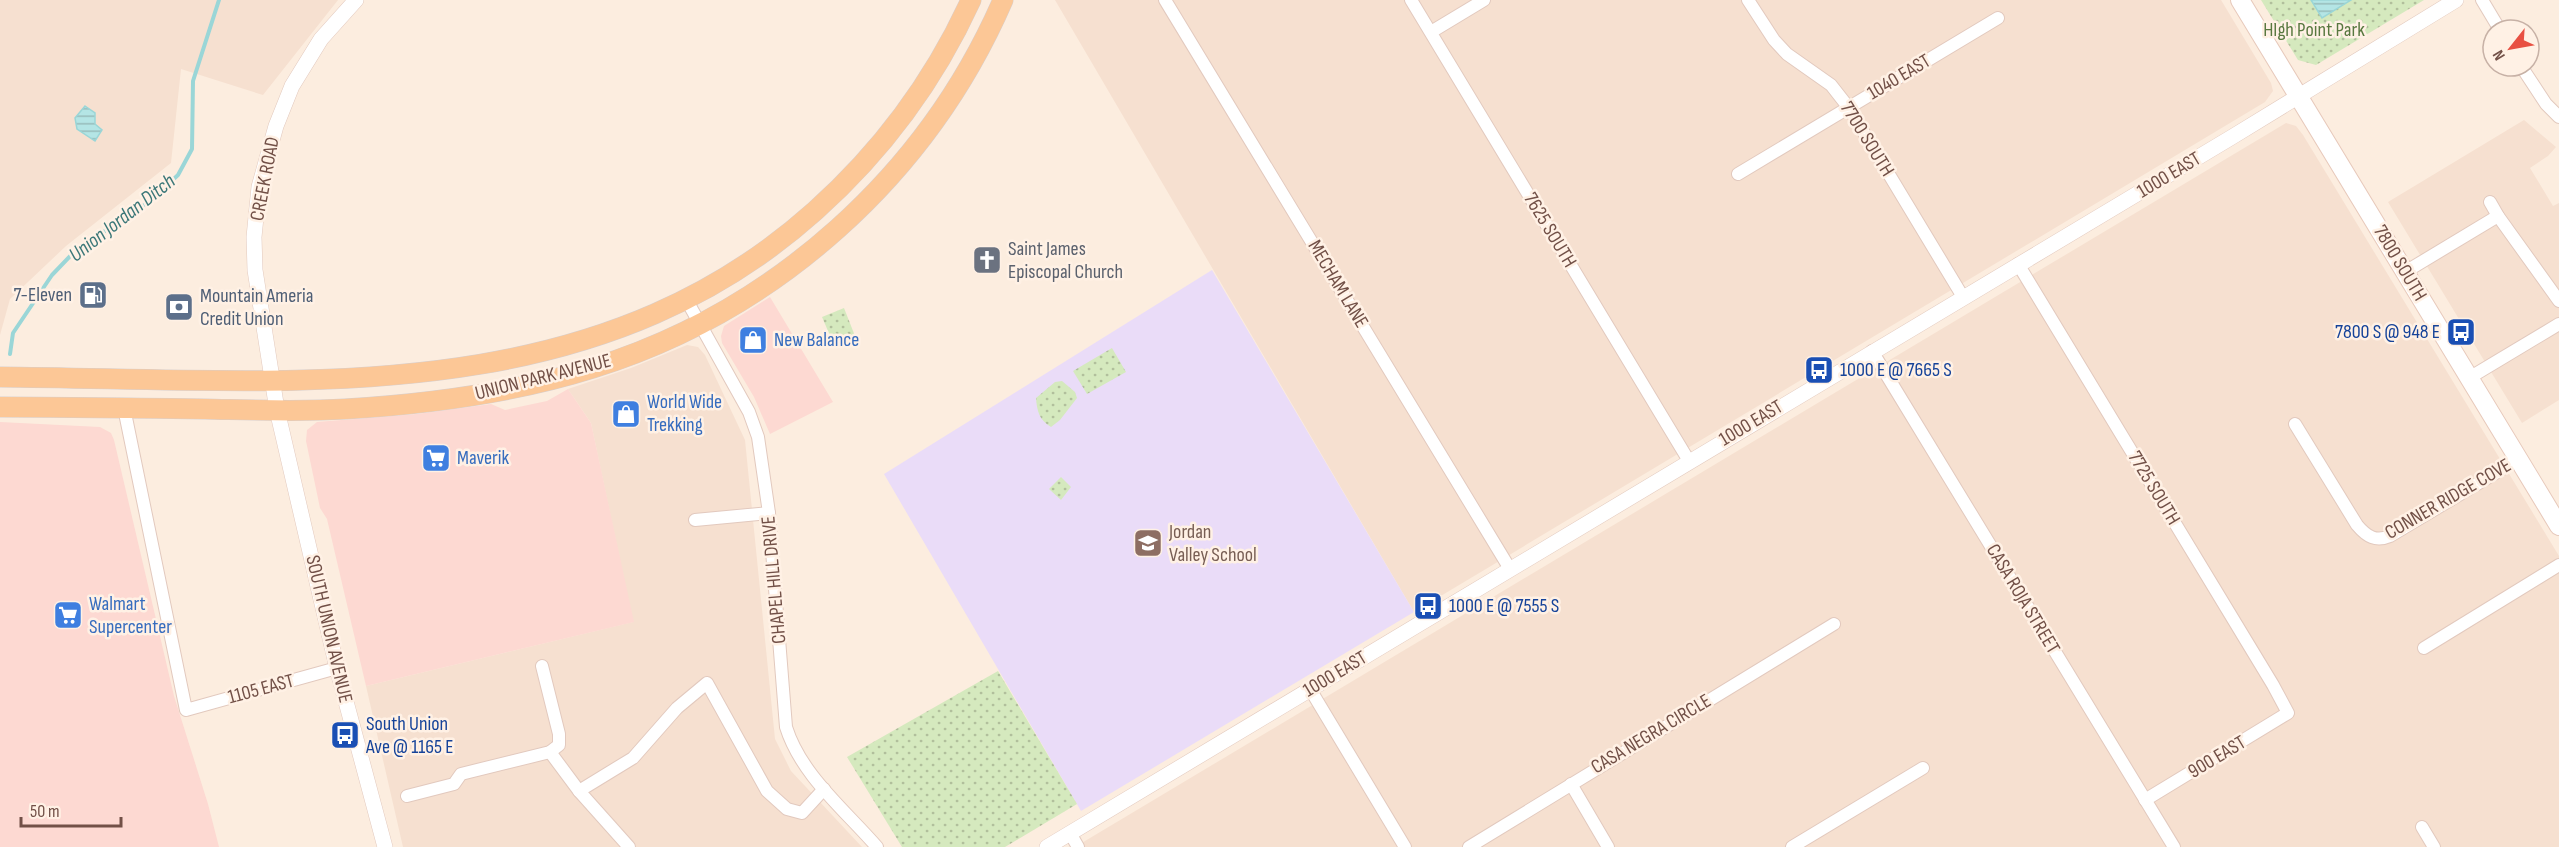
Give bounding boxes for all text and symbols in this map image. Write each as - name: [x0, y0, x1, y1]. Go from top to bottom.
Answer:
- park label: HIgh Point Park: [2263, 18, 2365, 42]
- north arrow: [2481, 18, 2541, 78]
- text: N: [2489, 46, 2510, 64]
- street label: 1040 EAST: [1863, 49, 1935, 105]
- street label: 7700 SOUTH: [1835, 97, 1899, 181]
- street label: CREEK ROAD: [245, 135, 285, 223]
- street label: 1000 EAST: [2133, 147, 2205, 203]
- water label: Union Jordan Ditch: [64, 169, 180, 267]
- street label: 7625 SOUTH: [1518, 188, 1582, 272]
- street label: 7800 SOUTH: [2368, 221, 2432, 305]
- street label: MECHAM LANE: [1302, 236, 1374, 332]
- place label: Saint James Episcopal Church: [1008, 237, 1123, 284]
- church icon: Saint James Episcopal Church: [971, 244, 1003, 276]
- fuel station icon: 7-Eleven: [77, 279, 109, 311]
- place label: 7-Eleven: [14, 283, 72, 307]
- place label: Mountain Ameria Credit Union: [200, 284, 313, 331]
- bank icon: Mountain Ameria Credit Union: [163, 291, 195, 323]
- bus stop icon: 7800 S @ 948 E: [2445, 316, 2477, 348]
- place label: 7800 S @ 948 E: [2335, 320, 2440, 344]
- shop icon: New Balance: [737, 324, 769, 356]
- place label: New Balance: [774, 328, 859, 352]
- street label: UNION PARK AVENUE: [473, 349, 613, 405]
- bus stop icon: 1000 E @ 7665 S: [1803, 354, 1835, 386]
- place label: 1000 E @ 7665 S: [1840, 358, 1952, 382]
- place label: World Wide Trekking: [647, 390, 722, 437]
- street label: 1000 EAST: [1715, 395, 1787, 451]
- shop icon: World Wide Trekking: [610, 398, 642, 430]
- supermarket icon: Maverik: [420, 442, 452, 474]
- place label: Maverik: [457, 446, 510, 470]
- street label: 7725 SOUTH: [2123, 447, 2185, 529]
- street label: CONNER RIDGE COVE: [2381, 453, 2515, 545]
- street label: CHAPEL HILL DRIVE: [756, 515, 792, 645]
- place label: Jordan Valley School: [1168, 520, 1257, 567]
- school or university icon: Jordan Valley School: [1132, 527, 1164, 559]
- street label: CASA ROJA STREET: [1981, 540, 2065, 658]
- street label: SOUTH UNION AVENUE: [300, 553, 358, 705]
- bus stop icon: 1000 E @ 7555 S: [1412, 590, 1444, 622]
- place label: Walmart Supercenter: [89, 592, 172, 639]
- place label: 1000 E @ 7555 S: [1449, 594, 1559, 618]
- supermarket icon: Walmart Supercenter: [52, 599, 84, 631]
- street label: 1000 EAST: [1299, 646, 1371, 702]
- street label: 1105 EAST: [225, 669, 297, 709]
- street label: CASA NEGRA CIRCLE: [1587, 689, 1715, 779]
- place label: South Union Ave @ 1165 E: [365, 712, 453, 759]
- bus stop icon: South Union Ave @ 1165 E: [329, 719, 361, 751]
- street label: 900 EAST: [2184, 730, 2250, 784]
- scale bar: [21, 790, 122, 828]
- text: 50 m: [30, 801, 60, 822]

